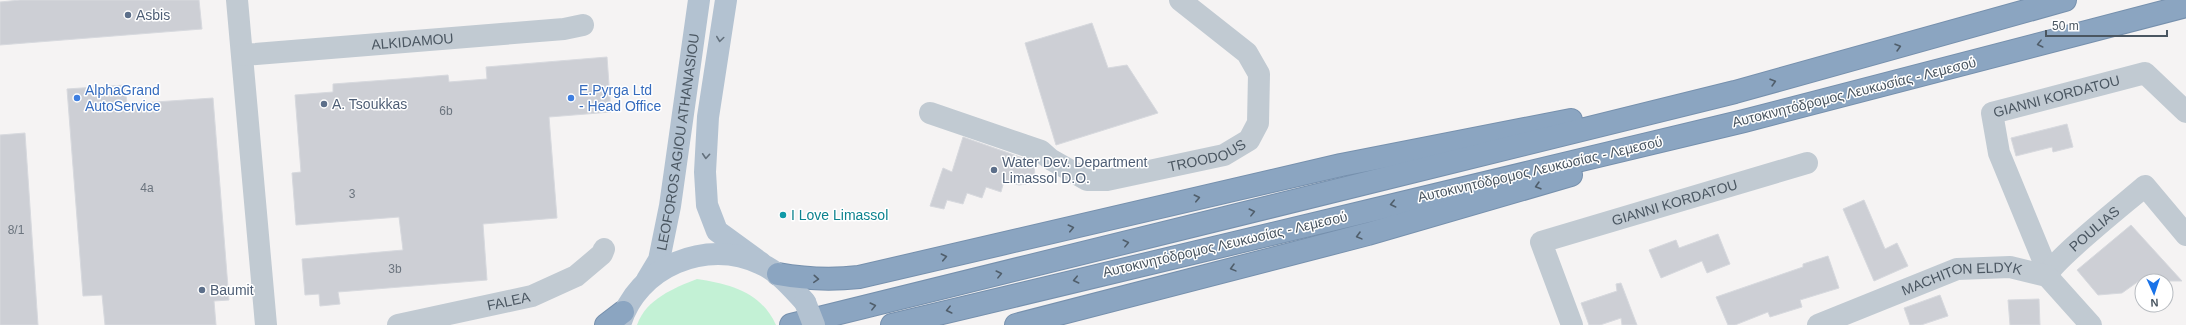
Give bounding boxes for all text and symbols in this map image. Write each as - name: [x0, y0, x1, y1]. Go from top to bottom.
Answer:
- place label: Asbis: [136, 7, 170, 23]
- marker: Asbis: [123, 10, 133, 20]
- scale bar: [2046, 12, 2167, 38]
- text: 50 m: [2052, 19, 2079, 33]
- street label: ALKIDAMOU: [371, 30, 454, 53]
- street label: LEOFOROS AGIOU ATHANASIOU: [653, 32, 702, 252]
- one-way arrow: [716, 36, 725, 42]
- one-way arrow: [2037, 39, 2044, 48]
- one-way arrow: [1894, 43, 1901, 52]
- street label: Αυτοκινητόδρομος Λευκωσίας - Λεμεσού: [1730, 54, 1978, 130]
- street label: GIANNI KORDATOU: [1991, 72, 2122, 120]
- one-way arrow: [1769, 78, 1776, 87]
- place label: AlphaGrand AutoService: [85, 82, 161, 114]
- place label: E.Pyrga Ltd - Head Office: [579, 82, 661, 114]
- marker: AlphaGrand AutoService: [72, 93, 82, 103]
- marker: E.Pyrga Ltd - Head Office: [566, 93, 576, 103]
- place label: A. Tsoukkas: [332, 96, 407, 112]
- marker: A. Tsoukkas: [319, 99, 329, 109]
- house number: 6b: [439, 104, 453, 118]
- street label: Αυτοκινητόδρομος Λευκωσίας - Λεμεσού: [1416, 133, 1664, 205]
- street label: TROODOUS: [1167, 136, 1249, 175]
- one-way arrow: [701, 153, 710, 159]
- place label: Water Dev. Department Limassol D.O.: [1002, 154, 1148, 186]
- marker: Water Dev. Department Limassol D.O.: [989, 165, 999, 175]
- street label: GIANNI KORDATOU: [1610, 176, 1739, 229]
- house number: 4a: [140, 181, 154, 195]
- one-way arrow: [1535, 181, 1542, 190]
- house number: 3: [349, 187, 356, 201]
- one-way arrow: [1194, 195, 1200, 203]
- one-way arrow: [1390, 200, 1396, 208]
- street label: POULIAS: [2066, 203, 2123, 255]
- place label: I Love Limassol: [791, 207, 888, 223]
- street label: Αυτοκινητόδρομος Λευκωσίας - Λεμεσού: [1101, 208, 1349, 280]
- one-way arrow: [1248, 208, 1255, 217]
- marker: I Love Limassol: [778, 210, 788, 220]
- house number: 8/1: [8, 223, 25, 237]
- one-way arrow: [1067, 224, 1074, 232]
- one-way arrow: [1356, 231, 1363, 240]
- one-way arrow: [1122, 240, 1129, 248]
- one-way arrow: [941, 254, 947, 262]
- street label: MACHITON ELDYK: [1899, 259, 2024, 298]
- house number: 3b: [388, 262, 402, 276]
- one-way arrow: [1230, 264, 1236, 272]
- one-way arrow: [996, 271, 1003, 279]
- north arrow: [2134, 273, 2174, 313]
- one-way arrow: [813, 274, 819, 283]
- one-way arrow: [1073, 275, 1079, 283]
- place label: Baumit: [210, 282, 254, 298]
- marker: Baumit: [197, 285, 207, 295]
- street label: FALEA: [485, 289, 532, 314]
- text: N: [2150, 297, 2159, 309]
- one-way arrow: [870, 302, 876, 310]
- one-way arrow: [946, 306, 953, 314]

